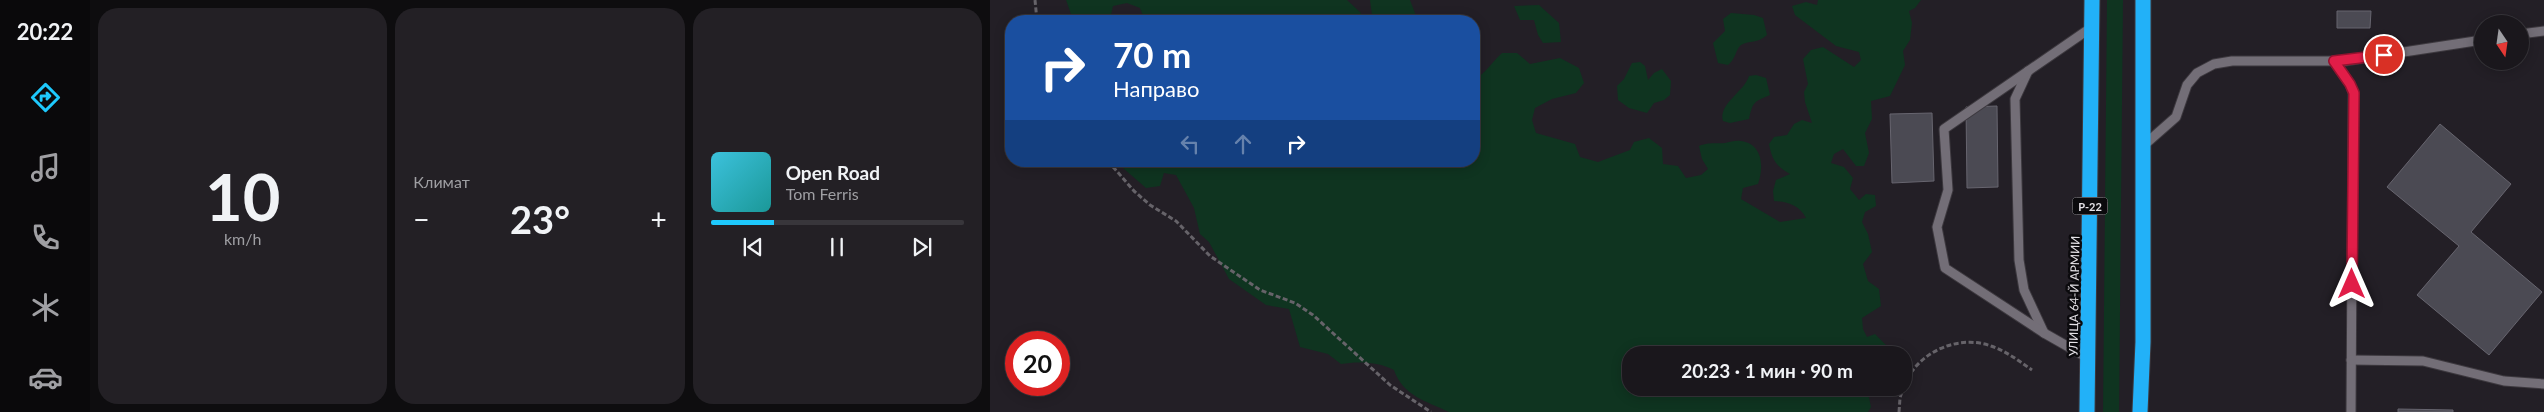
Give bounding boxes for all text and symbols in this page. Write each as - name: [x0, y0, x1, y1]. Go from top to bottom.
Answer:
- north arrow: [2474, 15, 2529, 70]
- map controls: [2474, 15, 2529, 70]
- text: 20:22: [17, 18, 73, 45]
- text: 70 m: [1113, 33, 1191, 75]
- pin: [2363, 34, 2405, 76]
- icon: right: [1030, 35, 1095, 100]
- icon: arrive: [2370, 41, 2398, 69]
- text: Направо: [1113, 75, 1199, 102]
- icon: directions: [28, 80, 63, 115]
- icon: left: [1176, 130, 1204, 158]
- icon: ahead: [1229, 130, 1257, 158]
- icon: right: [1282, 130, 1310, 158]
- icon: music: [28, 150, 63, 185]
- text: 10: [205, 157, 280, 235]
- text: Open Road: [786, 161, 880, 184]
- text: Климат: [413, 172, 470, 191]
- text: Tom Ferris: [786, 184, 859, 203]
- text: 23°: [510, 196, 570, 242]
- road number: Р-22: [2072, 198, 2108, 215]
- text: −: [413, 202, 430, 236]
- text: +: [650, 202, 667, 236]
- icon: phone: [28, 220, 63, 255]
- text: km/h: [224, 229, 261, 248]
- icon: previous: [739, 233, 767, 261]
- icon: pause: [823, 233, 851, 261]
- icon: next: [908, 233, 936, 261]
- street label: УЛИЦА 64-Й АРМИИ: [2065, 236, 2083, 356]
- position arrow: [2325, 257, 2377, 309]
- icon: climate: [28, 290, 63, 325]
- speed limit sign: 20: [1005, 331, 1070, 396]
- text: 20:23 · 1 мин · 90 m: [1681, 359, 1853, 382]
- icon: car: [28, 360, 63, 395]

